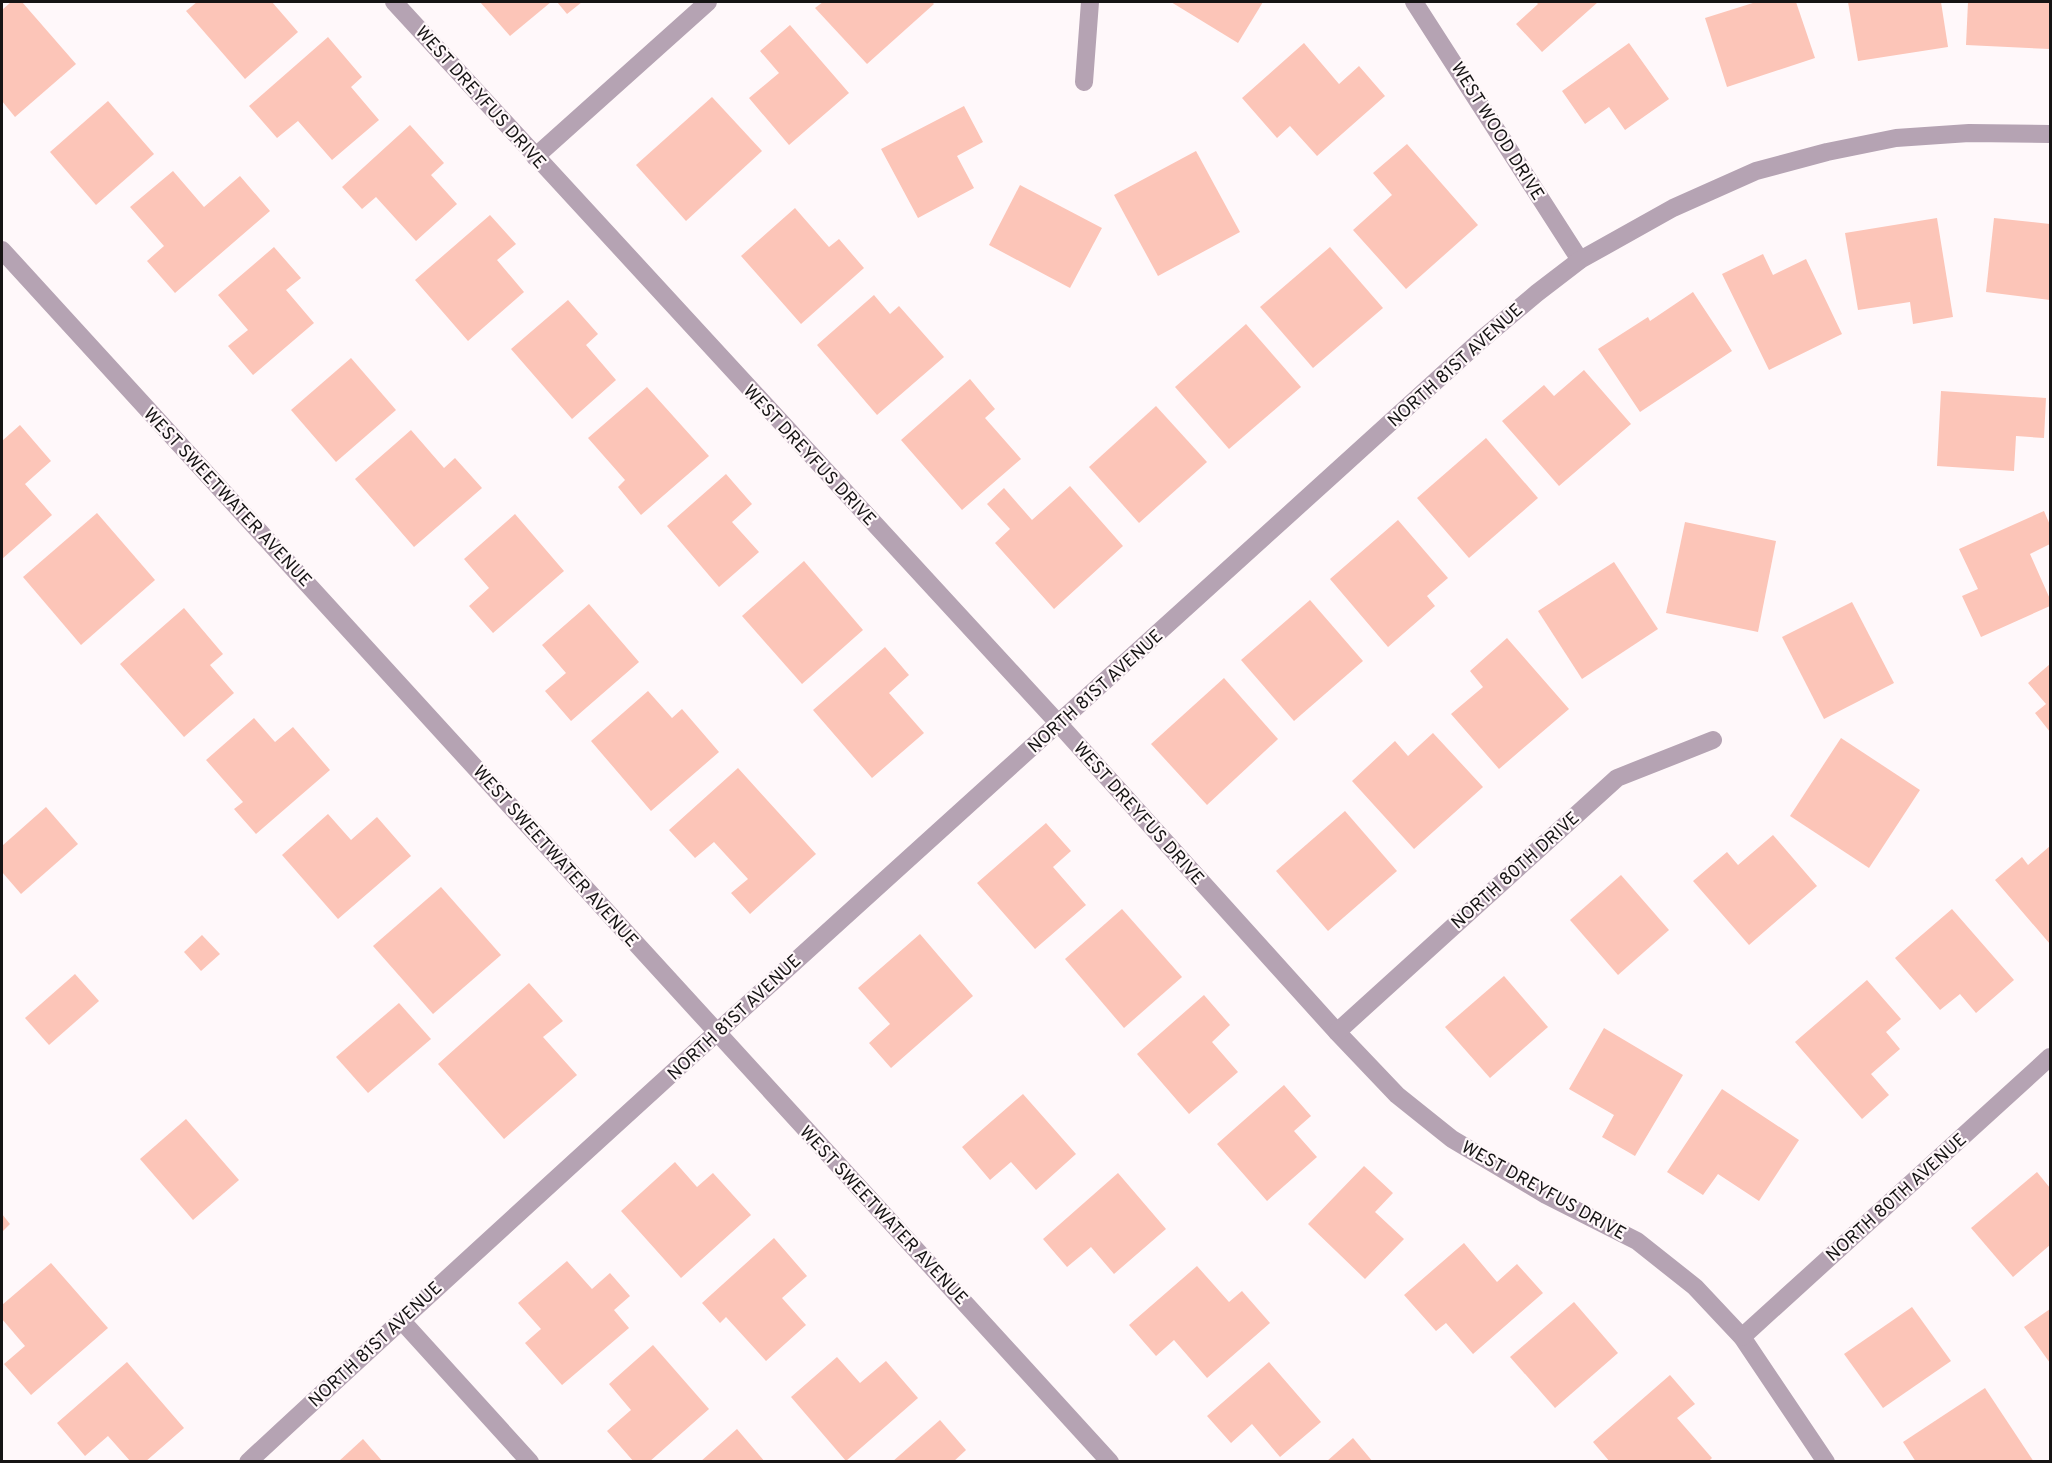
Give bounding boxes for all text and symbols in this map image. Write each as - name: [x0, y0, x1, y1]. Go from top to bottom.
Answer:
- street label: WEST DREYFUS DRIVE: [410, 22, 550, 174]
- street label: WEST WOOD DRIVE: [1445, 58, 1549, 205]
- street label: NORTH 81ST AVENUE: [1383, 299, 1529, 433]
- street label: WEST DREYFUS DRIVE: [738, 381, 880, 531]
- street label: WEST SWEETWATER AVENUE: [138, 404, 316, 592]
- street label: NORTH 81ST AVENUE: [1023, 625, 1169, 759]
- street label: WEST DREYFUS DRIVE: [1068, 738, 1208, 890]
- street label: WEST SWEETWATER AVENUE: [467, 761, 643, 953]
- street label: NORTH 80TH DRIVE: [1447, 807, 1585, 935]
- street label: NORTH 81ST AVENUE: [663, 950, 807, 1086]
- street label: WEST SWEETWATER AVENUE: [794, 1122, 972, 1310]
- street label: NORTH 80TH AVENUE: [1822, 1129, 1972, 1267]
- street label: WEST DREYFUS DRIVE: [1457, 1136, 1630, 1246]
- street label: NORTH 81ST AVENUE: [304, 1277, 448, 1413]

